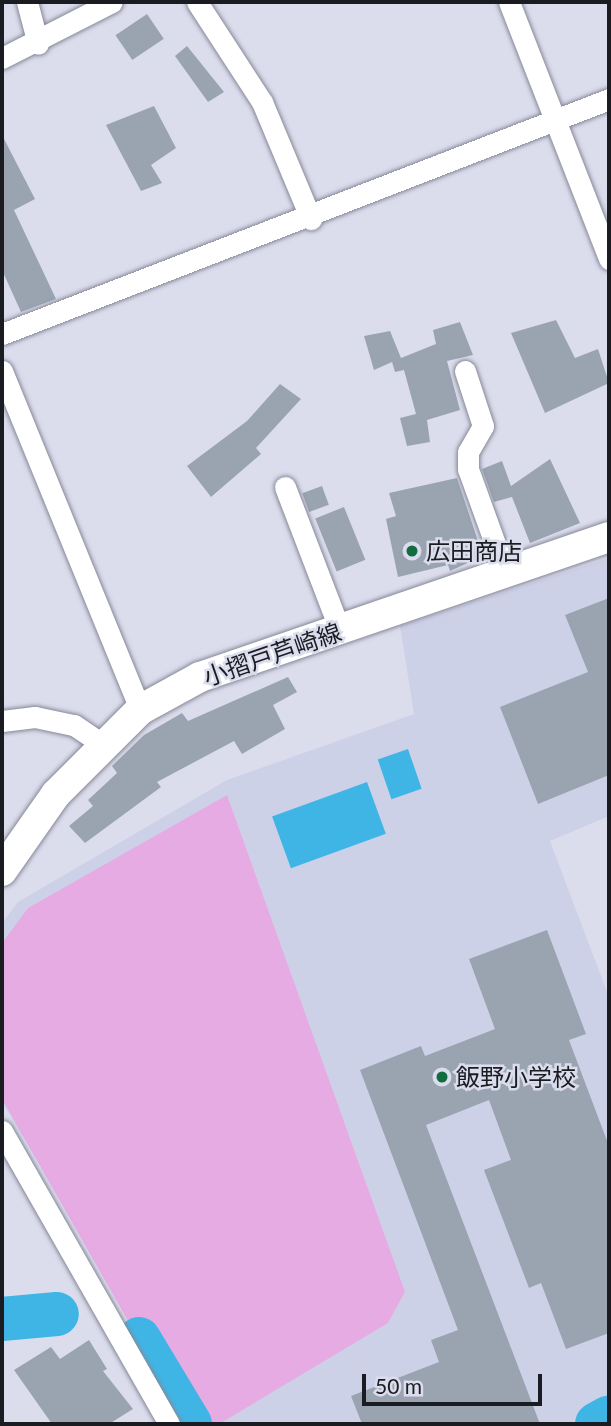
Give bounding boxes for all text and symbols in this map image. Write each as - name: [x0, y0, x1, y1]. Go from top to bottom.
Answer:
- place label: 広田商店: [426, 537, 522, 565]
- marker: 広田商店: [404, 543, 420, 559]
- street label: 小摺戸芦崎線: [199, 617, 345, 691]
- place label: 飯野小学校: [456, 1063, 576, 1091]
- marker: 飯野小学校: [434, 1069, 450, 1085]
- scale bar: [366, 1360, 546, 1404]
- text: 50 m: [375, 1373, 422, 1398]

